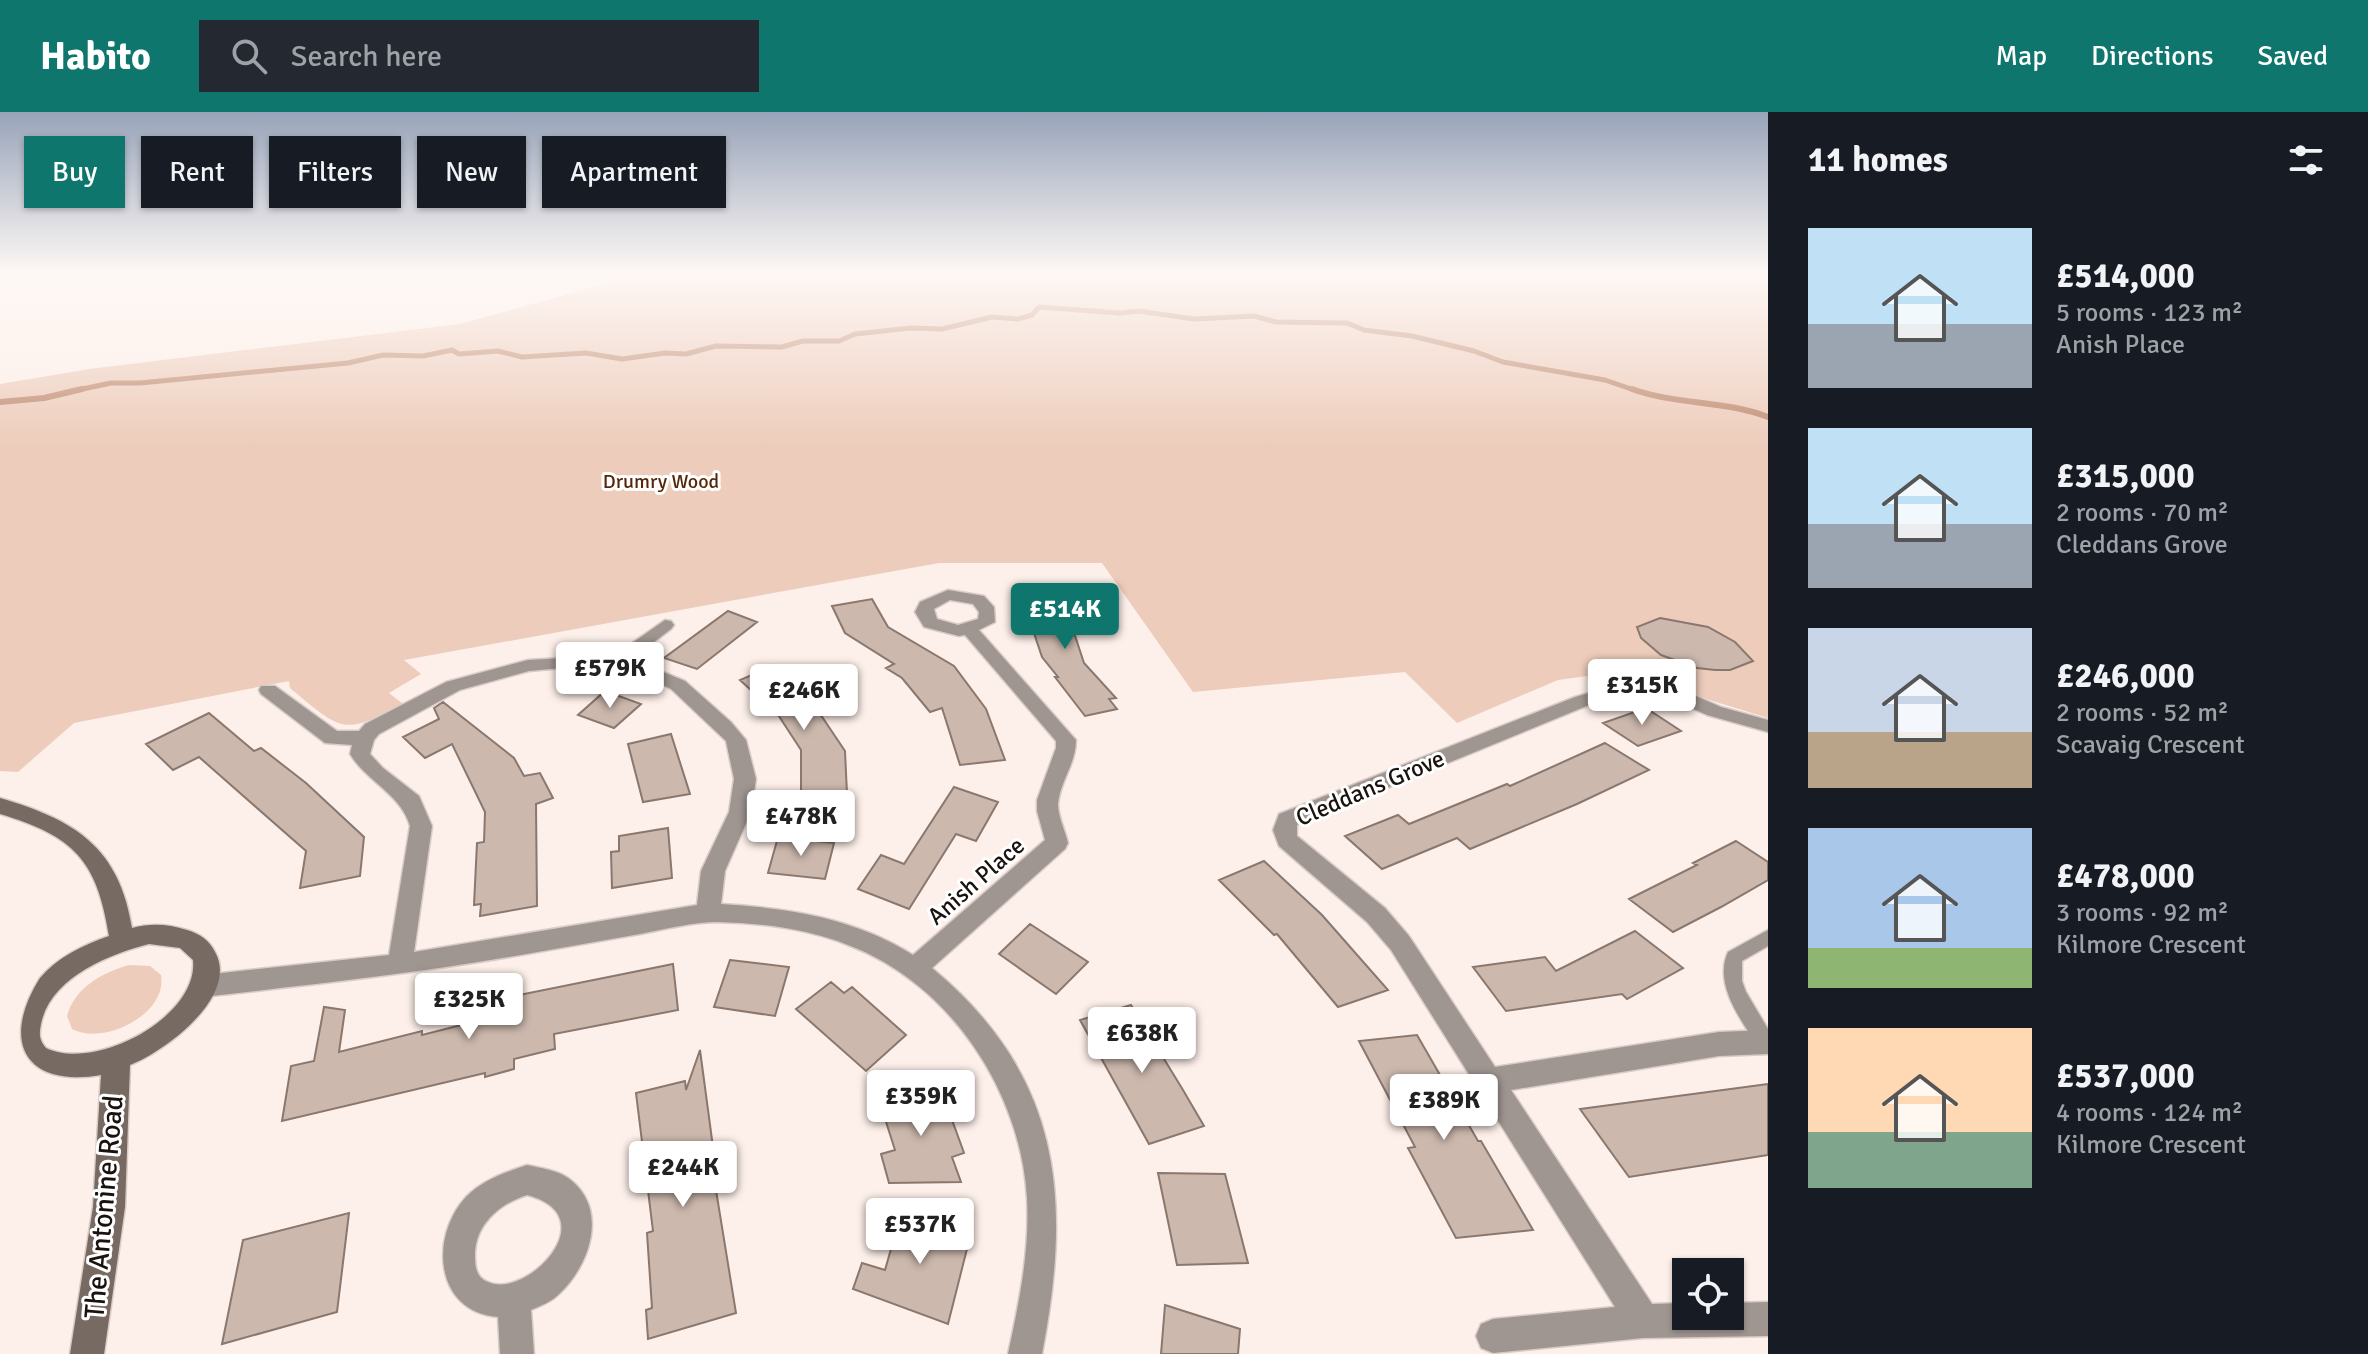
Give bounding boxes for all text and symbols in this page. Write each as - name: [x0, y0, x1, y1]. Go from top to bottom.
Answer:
- search box: [199, 20, 759, 92]
- text: Habito: [40, 33, 151, 80]
- icon: search: [227, 34, 271, 78]
- text: Search here: [291, 38, 442, 75]
- text: Map: [1995, 39, 2047, 73]
- text: Directions: [2091, 39, 2213, 73]
- text: Saved: [2257, 39, 2328, 73]
- chip: Buy: [24, 136, 125, 208]
- chip: Rent: [141, 136, 253, 208]
- chip: Filters: [269, 136, 401, 208]
- chip: New: [417, 136, 526, 208]
- chip: Apartment: [542, 136, 726, 208]
- icon: filters: [2284, 138, 2328, 182]
- text: 11 homes: [1808, 139, 1948, 181]
- text: £514,000: [2056, 255, 2195, 297]
- icon: home: [1872, 260, 1968, 356]
- text: 5 rooms · 123 m²: [2056, 297, 2243, 329]
- text: Anish Place: [2056, 329, 2185, 361]
- text: £315,000: [2056, 455, 2195, 497]
- icon: home: [1872, 460, 1968, 556]
- park label: Drumry Wood: [603, 469, 719, 494]
- text: 2 rooms · 70 m²: [2056, 497, 2229, 529]
- text: Cleddans Grove: [2056, 529, 2228, 561]
- pin: £514K: [1009, 583, 1121, 651]
- text: £514K: [1029, 593, 1101, 625]
- pin: £579K: [554, 642, 666, 710]
- text: £579K: [574, 652, 646, 684]
- text: £246,000: [2056, 655, 2195, 697]
- pin: £315K: [1586, 659, 1698, 727]
- icon: home: [1872, 660, 1968, 756]
- pin: £246K: [748, 664, 860, 732]
- text: £315K: [1606, 669, 1678, 701]
- text: £246K: [768, 674, 840, 706]
- text: 2 rooms · 52 m²: [2056, 697, 2229, 729]
- text: Scavaig Crescent: [2056, 729, 2245, 761]
- street label: Cleddans Grove: [1291, 743, 1449, 833]
- pin: £478K: [745, 790, 857, 858]
- text: £478K: [765, 800, 837, 832]
- street label: Anish Place: [921, 831, 1031, 931]
- text: £478,000: [2056, 855, 2195, 897]
- icon: home: [1872, 860, 1968, 956]
- text: 3 rooms · 92 m²: [2056, 897, 2229, 929]
- text: Kilmore Crescent: [2056, 929, 2246, 961]
- pin: £325K: [413, 973, 525, 1041]
- text: £325K: [433, 983, 505, 1015]
- pin: £638K: [1086, 1007, 1198, 1075]
- text: £638K: [1106, 1017, 1178, 1049]
- text: £537,000: [2056, 1055, 2195, 1097]
- icon: home: [1872, 1060, 1968, 1156]
- pin: £359K: [865, 1070, 977, 1138]
- pin: £389K: [1388, 1074, 1500, 1142]
- text: £359K: [885, 1080, 957, 1112]
- text: £389K: [1408, 1084, 1480, 1116]
- street label: The Antonine Road: [77, 1094, 131, 1320]
- text: 4 rooms · 124 m²: [2056, 1097, 2243, 1129]
- text: Kilmore Crescent: [2056, 1129, 2246, 1161]
- pin: £244K: [627, 1141, 739, 1209]
- text: £244K: [647, 1151, 719, 1183]
- pin: £537K: [864, 1198, 976, 1266]
- text: £537K: [884, 1208, 956, 1240]
- map controls: [1672, 1258, 1744, 1330]
- button: locate: [1672, 1258, 1744, 1330]

